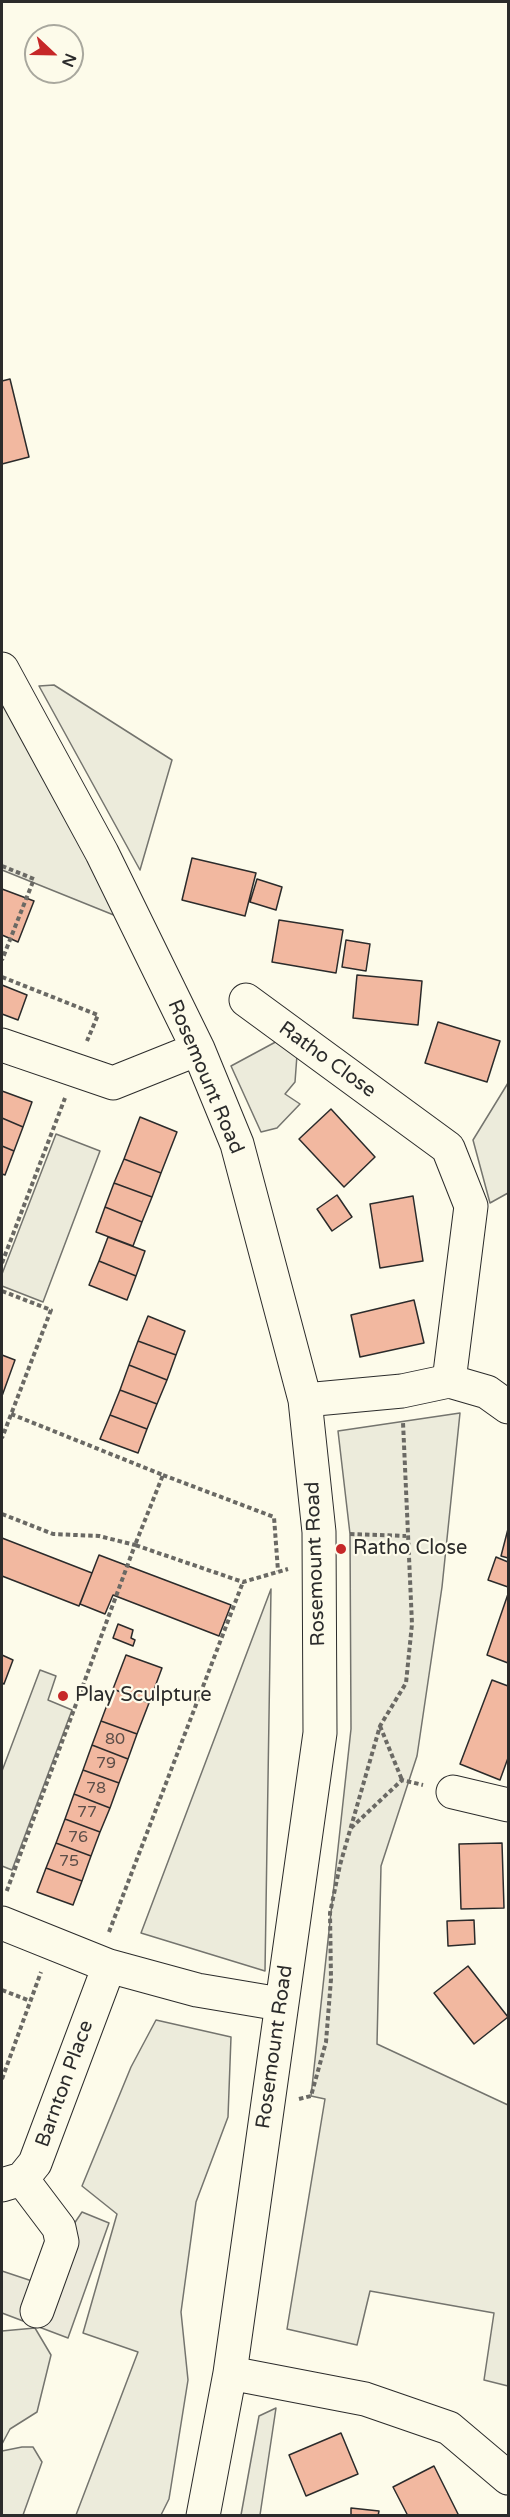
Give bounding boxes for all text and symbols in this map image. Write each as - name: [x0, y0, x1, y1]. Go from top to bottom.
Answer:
- north arrow: [24, 24, 84, 84]
- text: N: [57, 50, 81, 70]
- street label: Rosemount Road: [162, 996, 248, 1158]
- street label: Ratho Close: [274, 1017, 380, 1103]
- street label: Rosemount Road: [301, 1481, 331, 1647]
- place label: Ratho Close: [353, 1537, 467, 1561]
- marker: Ratho Close: [334, 1542, 348, 1556]
- place label: Play Sculpture: [75, 1684, 211, 1708]
- marker: Play Sculpture: [56, 1689, 70, 1703]
- house number: 80: [105, 1730, 125, 1750]
- house number: 79: [96, 1754, 116, 1774]
- house number: 78: [86, 1779, 106, 1799]
- house number: 77: [77, 1803, 97, 1823]
- house number: 76: [68, 1828, 88, 1848]
- house number: 75: [59, 1852, 79, 1872]
- street label: Rosemount Road: [252, 1964, 298, 2130]
- street label: Barnton Place: [31, 2017, 99, 2151]

